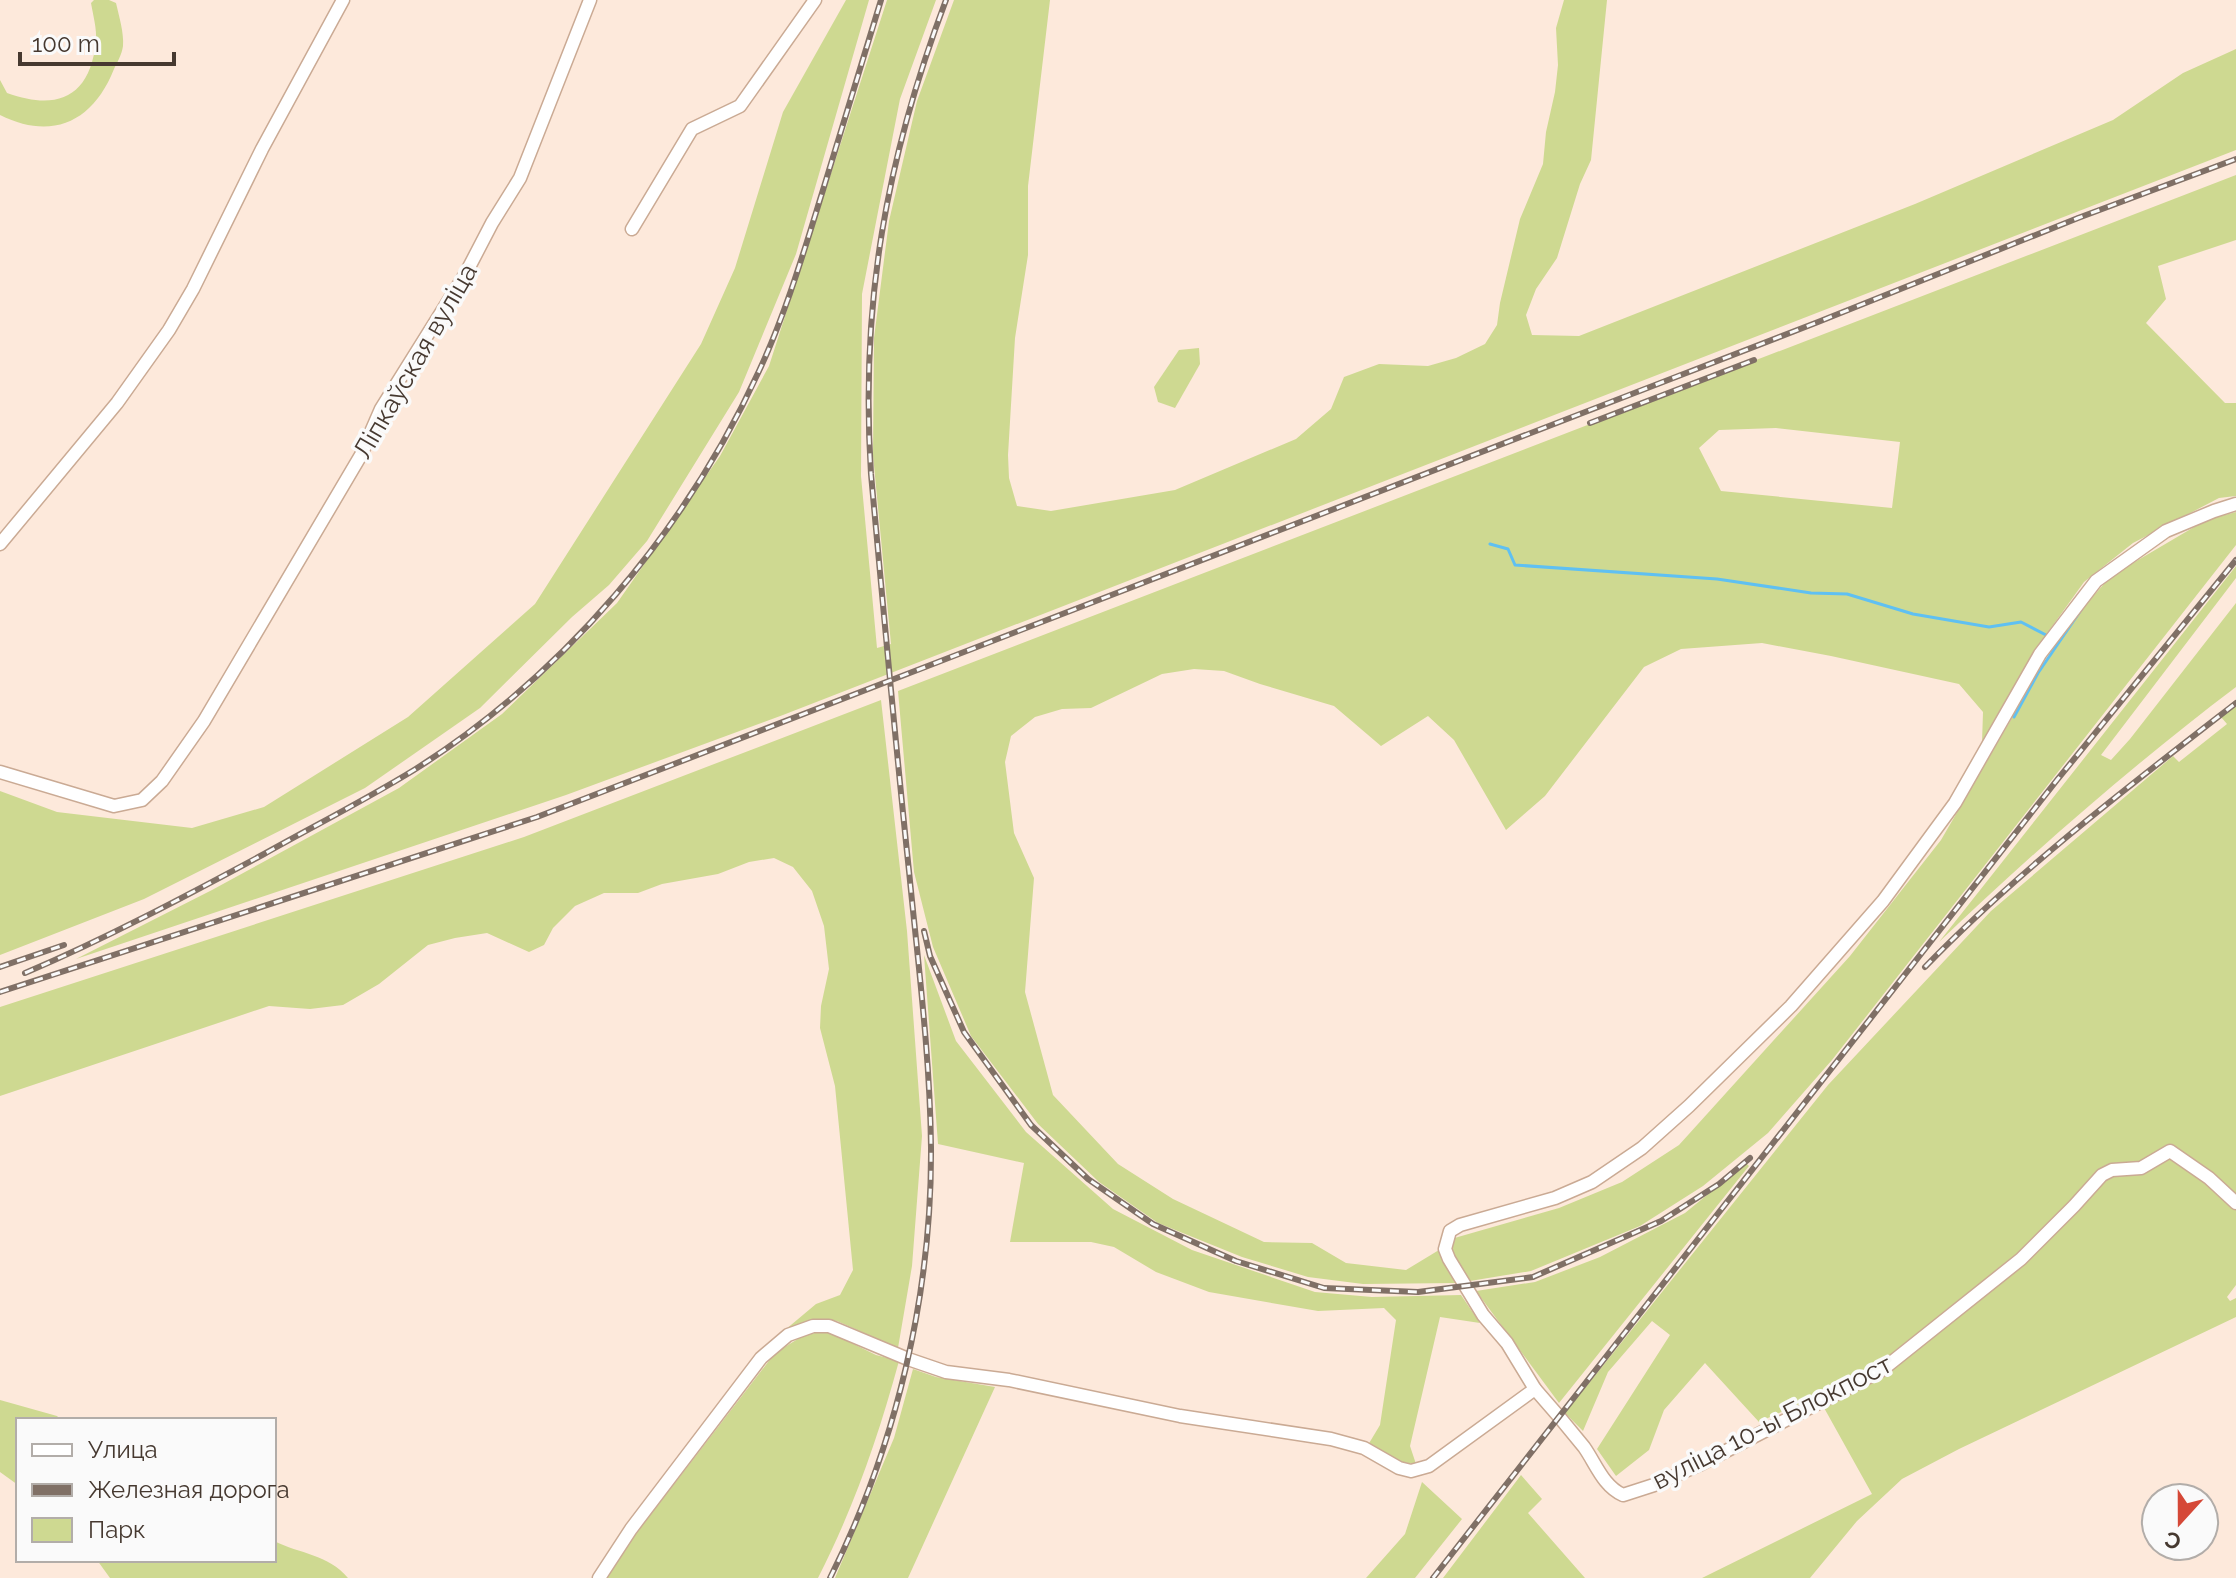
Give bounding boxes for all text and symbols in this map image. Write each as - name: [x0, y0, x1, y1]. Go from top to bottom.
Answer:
- scale bar: [20, 16, 174, 66]
- text: 100 m: [32, 29, 100, 58]
- street label: Ліпкаўская вуліца: [347, 258, 483, 464]
- street label: вуліца 10-ы Блокпост: [1647, 1349, 1897, 1495]
- legend: [16, 1418, 276, 1562]
- text: Улица: [88, 1435, 158, 1464]
- text: Железная дорога: [88, 1475, 289, 1504]
- north arrow: [2140, 1482, 2220, 1562]
- text: Парк: [88, 1515, 146, 1544]
- text: С: [2161, 1526, 2185, 1556]

